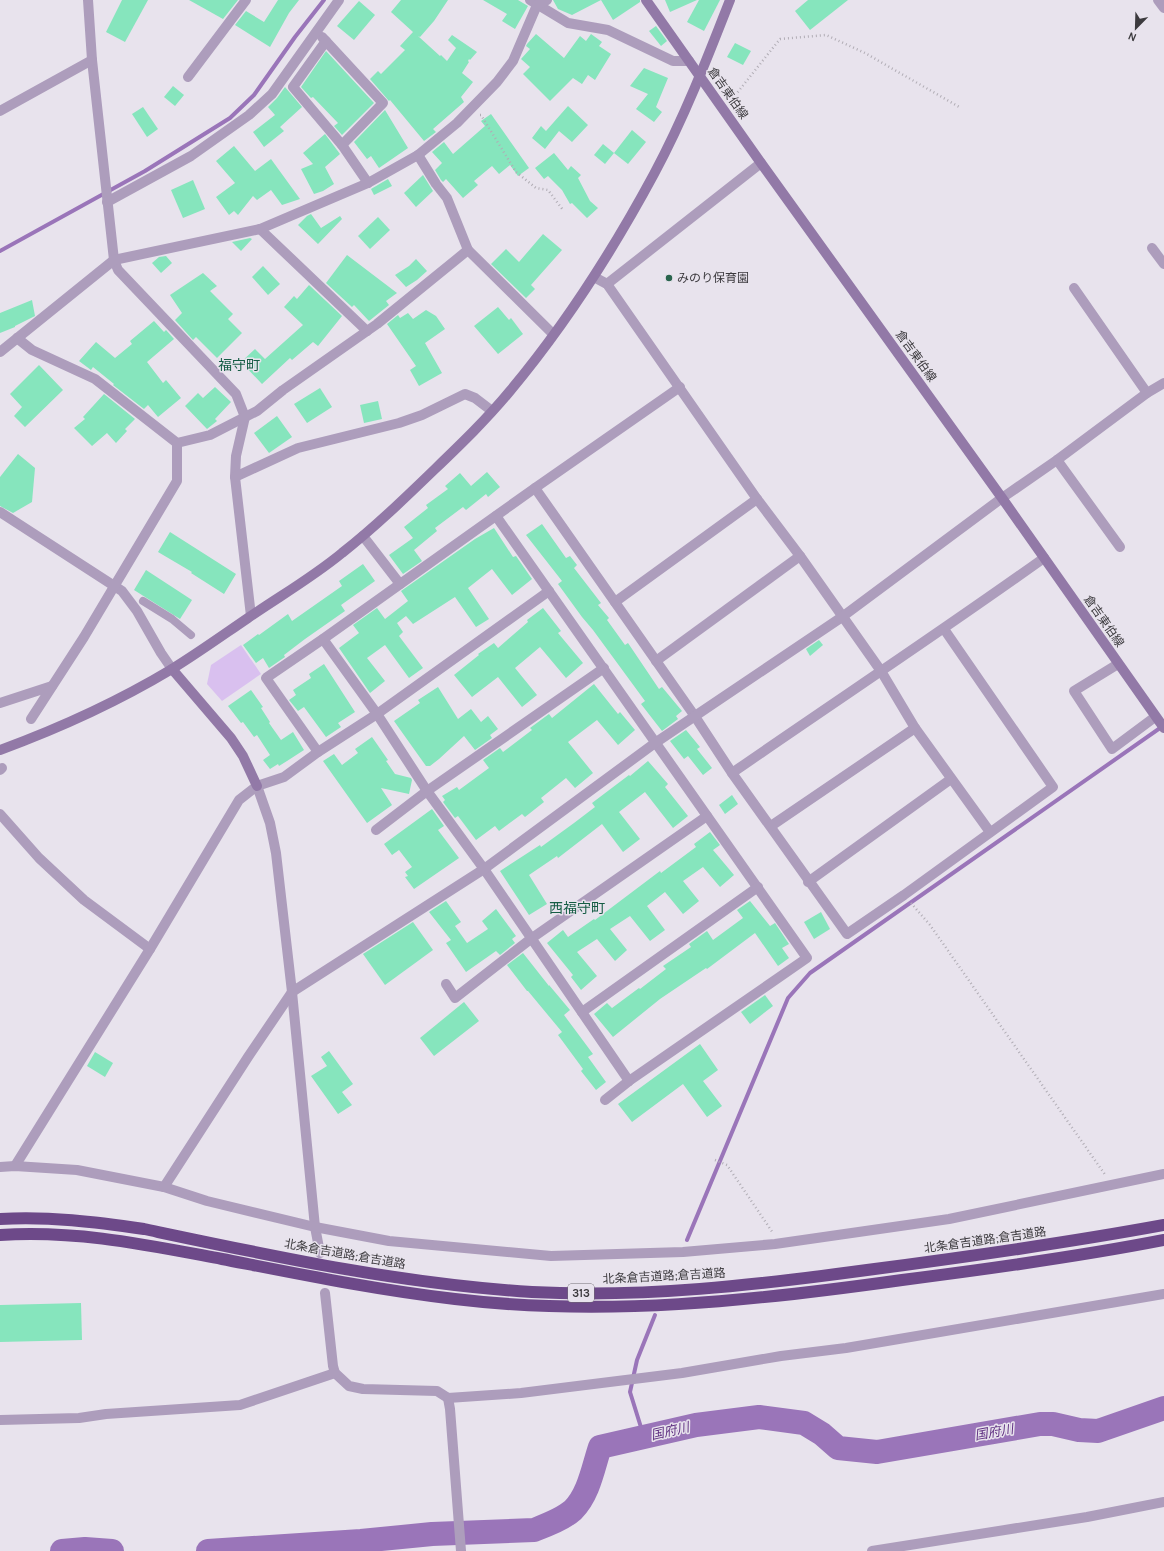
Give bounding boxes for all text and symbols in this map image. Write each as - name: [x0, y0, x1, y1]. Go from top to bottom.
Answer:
- north arrow: [1116, 8, 1156, 48]
- text: N: [1126, 29, 1138, 44]
- street label: 倉吉東伯線: [705, 64, 751, 122]
- place label: みのり保育園: [677, 271, 749, 285]
- marker: みのり保育園: [664, 273, 674, 283]
- street label: 倉吉東伯線: [893, 328, 939, 384]
- district label: 福守町: [218, 357, 260, 374]
- street label: 倉吉東伯線: [1081, 592, 1127, 650]
- district label: 西福守町: [549, 900, 605, 917]
- street label: 北条倉吉道路;倉吉道路: [923, 1224, 1047, 1256]
- street label: 北条倉吉道路;倉吉道路: [283, 1236, 407, 1272]
- street label: 北条倉吉道路;倉吉道路: [602, 1266, 726, 1286]
- road number: 313: [568, 1284, 594, 1302]
- water label: 国府川: [649, 1419, 693, 1443]
- water label: 国府川: [973, 1421, 1016, 1443]

